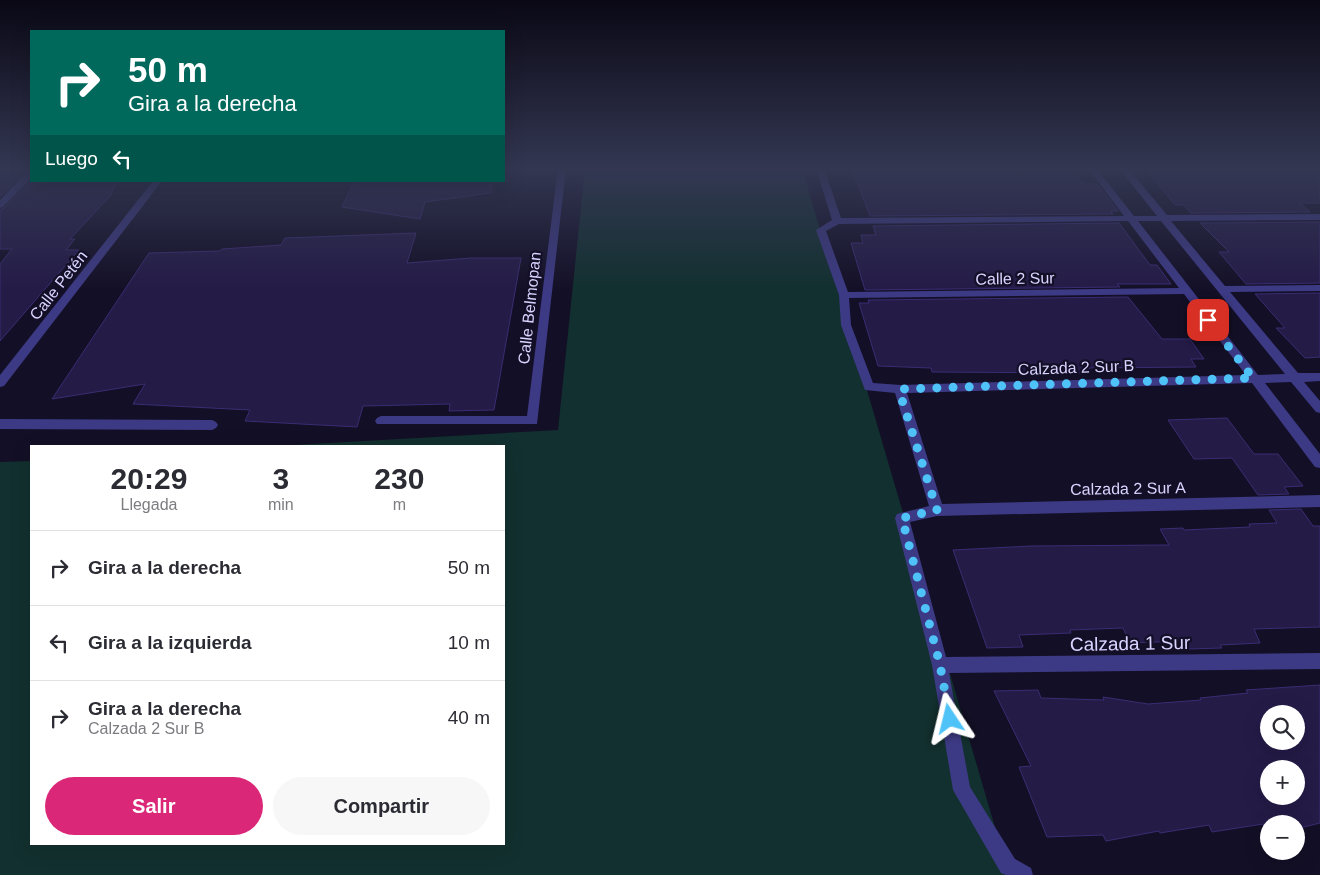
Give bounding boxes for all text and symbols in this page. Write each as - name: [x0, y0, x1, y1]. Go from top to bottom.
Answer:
- icon: right: [45, 50, 110, 115]
- text: 50 m: [128, 50, 208, 89]
- text: Gira a la derecha: [128, 91, 297, 116]
- icon: left: [108, 145, 136, 173]
- text: Luego: [45, 148, 98, 169]
- street label: Calle Petén: [26, 247, 91, 323]
- street label: Calle Belmopan: [515, 251, 544, 365]
- street label: Calle 2 Sur: [975, 269, 1055, 288]
- pin: [1187, 299, 1229, 341]
- icon: arrive: [1194, 306, 1222, 334]
- street label: Calzada 2 Sur B: [1017, 357, 1135, 378]
- text: 20:29: [111, 462, 187, 495]
- text: 3: [272, 462, 289, 495]
- text: 230: [374, 462, 424, 495]
- street label: Calzada 2 Sur A: [1070, 479, 1186, 498]
- text: Llegada: [120, 496, 177, 513]
- text: min: [268, 496, 294, 513]
- text: m: [393, 496, 406, 513]
- icon: right: [45, 554, 73, 582]
- text: Gira a la derecha: [88, 557, 241, 578]
- text: 50 m: [448, 557, 490, 578]
- icon: left: [45, 629, 73, 657]
- text: Gira a la izquierda: [88, 632, 252, 653]
- text: 10 m: [448, 632, 490, 653]
- street label: Calzada 1 Sur: [1070, 632, 1191, 655]
- position arrow: [923, 692, 975, 744]
- text: Gira a la derecha: [88, 698, 241, 719]
- icon: right: [45, 704, 73, 732]
- map controls: [1260, 705, 1305, 860]
- button: search: [1260, 705, 1305, 750]
- text: 40 m: [448, 707, 490, 728]
- text: Calzada 2 Sur B: [88, 720, 205, 737]
- button: +: [1260, 760, 1305, 805]
- button: Salir: [45, 777, 263, 835]
- button: Compartir: [273, 777, 490, 835]
- button: −: [1260, 815, 1305, 860]

